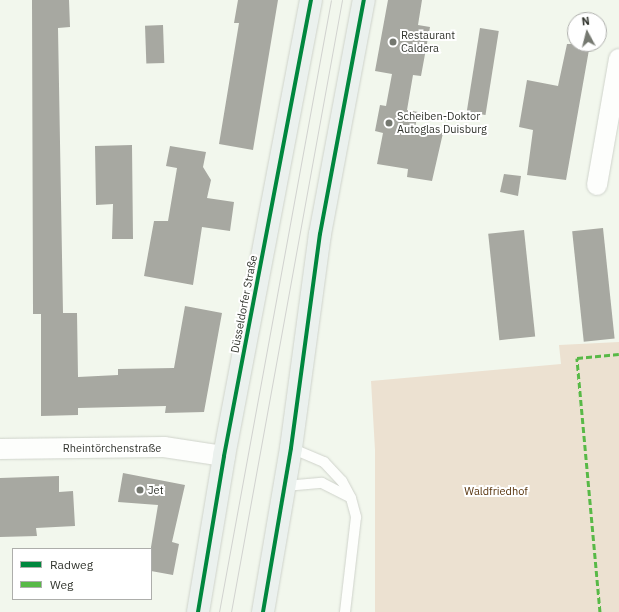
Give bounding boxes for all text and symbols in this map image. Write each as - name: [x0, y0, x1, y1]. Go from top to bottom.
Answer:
- north arrow: [567, 12, 607, 52]
- text: N: [581, 14, 590, 29]
- place label: Restaurant Caldera: [401, 29, 455, 55]
- marker: Restaurant Caldera: [388, 37, 398, 47]
- place label: Scheiben-Doktor Autoglas Duisburg: [397, 110, 487, 136]
- marker: Scheiben-Doktor Autoglas Duisburg: [384, 118, 394, 128]
- street label: Düsseldorfer Straße: [228, 254, 260, 354]
- street label: Rheintörchenstraße: [63, 441, 161, 455]
- place label: Jet: [148, 483, 164, 497]
- park label: Waldfriedhof: [464, 484, 528, 498]
- marker: Jet: [135, 485, 145, 495]
- legend: [12, 548, 152, 600]
- text: Radweg: [50, 557, 93, 572]
- text: Weg: [50, 577, 73, 592]

